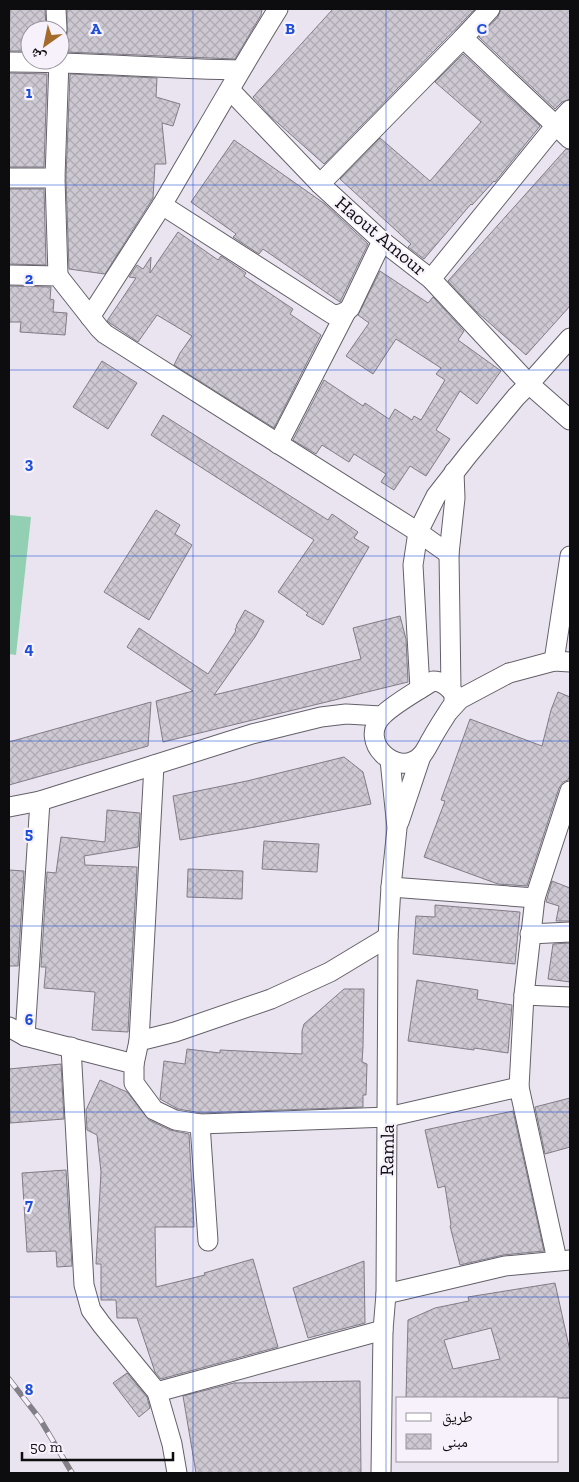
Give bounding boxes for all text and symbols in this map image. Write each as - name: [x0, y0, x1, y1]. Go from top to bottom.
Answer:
- text: A: [91, 19, 102, 38]
- text: B: [285, 19, 295, 38]
- text: C: [477, 19, 487, 38]
- north arrow: [20, 20, 70, 70]
- text: ش: [27, 44, 49, 67]
- text: 1: [26, 83, 33, 102]
- street label: Haout Amour: [331, 191, 431, 281]
- text: 2: [25, 269, 34, 288]
- text: 3: [25, 454, 34, 473]
- text: 4: [24, 639, 34, 658]
- text: 5: [25, 824, 33, 843]
- text: 6: [25, 1010, 34, 1029]
- street label: Ramla: [375, 1124, 399, 1176]
- text: 7: [25, 1195, 33, 1214]
- text: 8: [25, 1380, 34, 1399]
- legend: [396, 1397, 559, 1462]
- text: طريق: [442, 1408, 473, 1427]
- scale bar: [22, 1430, 174, 1462]
- text: مبنى: [442, 1433, 468, 1452]
- text: 50 m: [30, 1438, 63, 1456]

